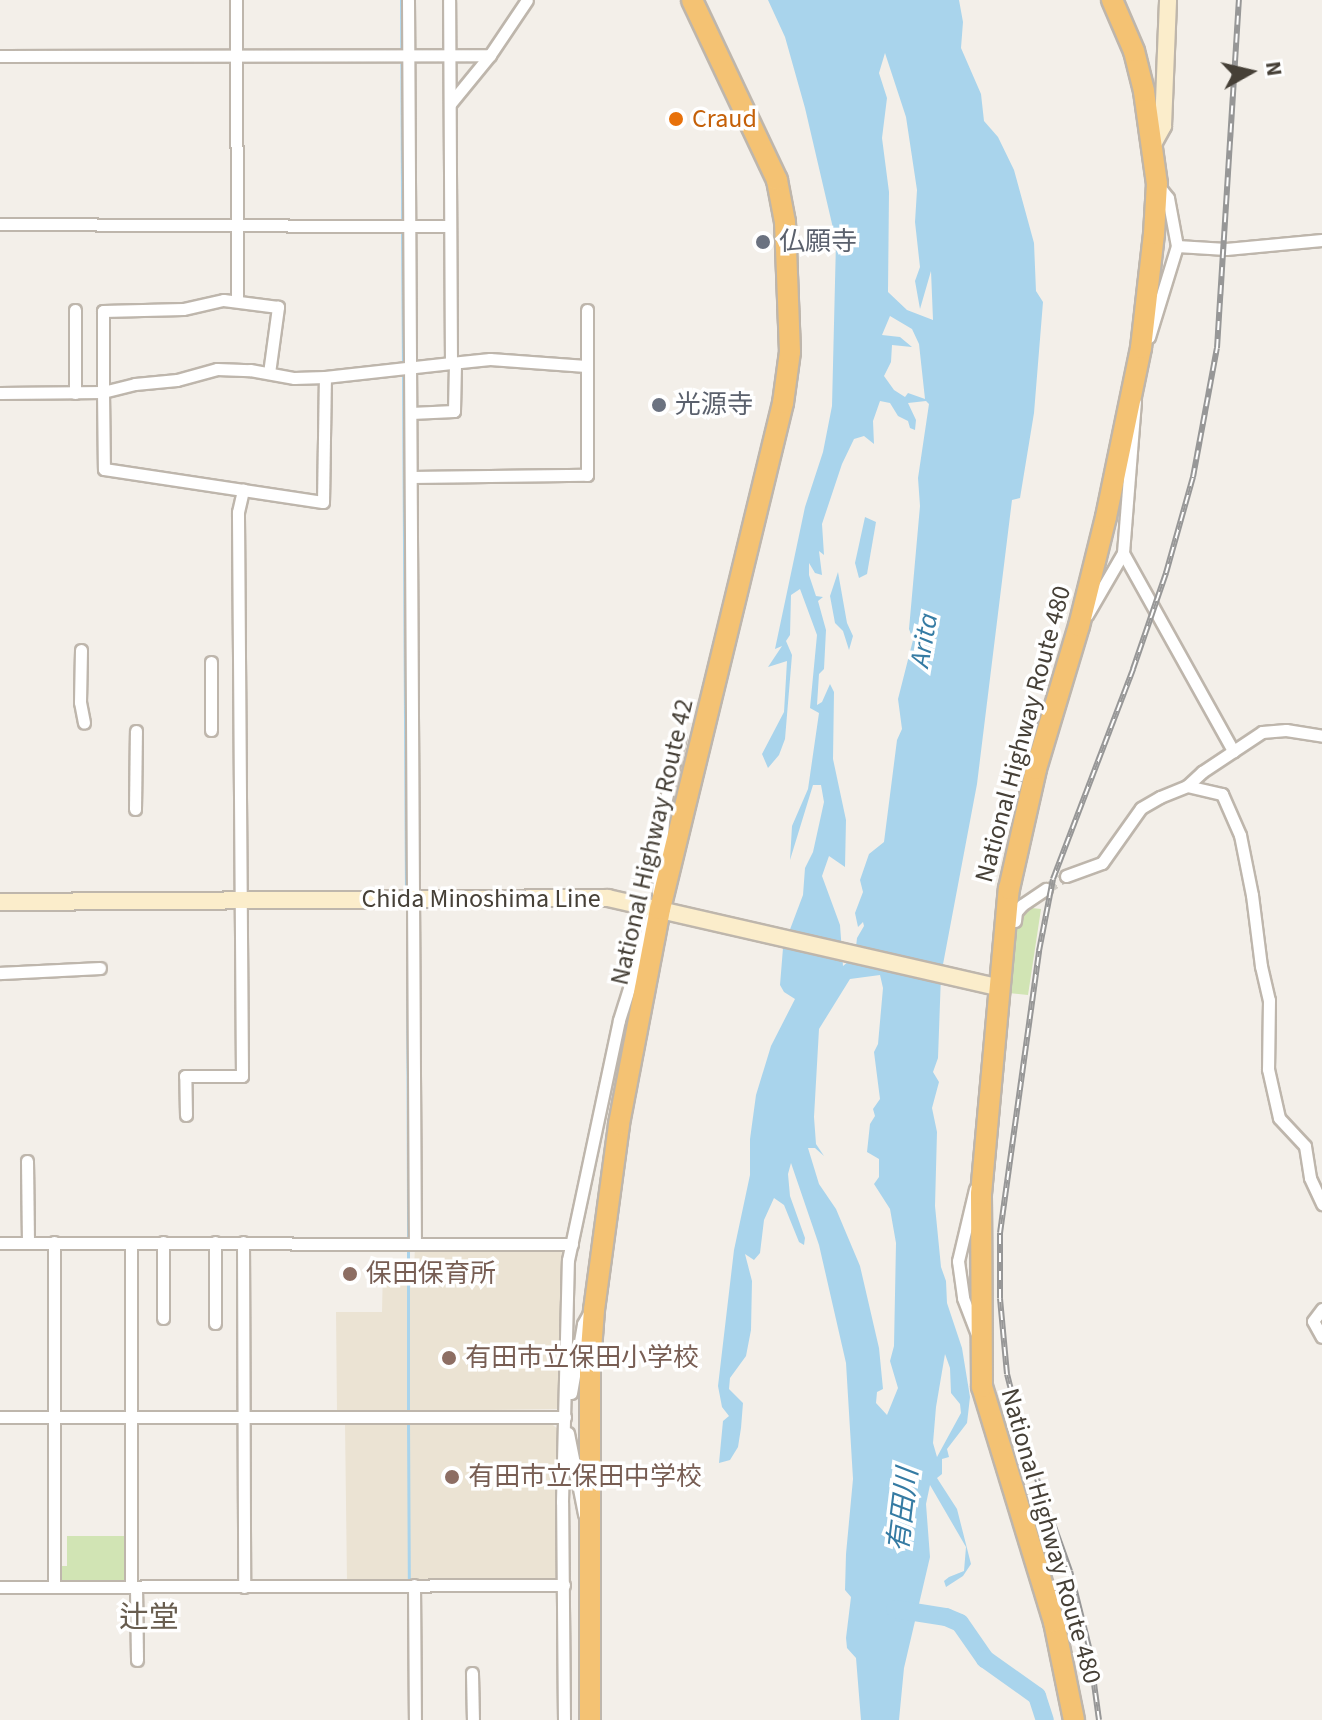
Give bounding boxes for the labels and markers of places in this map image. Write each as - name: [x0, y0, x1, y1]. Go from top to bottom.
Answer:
- place label: Craud: [692, 103, 757, 135]
- marker: Craud: [667, 110, 685, 128]
- place label: 仏願寺: [779, 226, 857, 258]
- marker: 仏願寺: [754, 233, 772, 251]
- place label: 光源寺: [675, 389, 753, 421]
- marker: 光源寺: [650, 396, 668, 414]
- place label: 保田保育所: [366, 1258, 496, 1290]
- marker: 保田保育所: [341, 1265, 359, 1283]
- place label: 有田市立保田小学校: [465, 1342, 699, 1374]
- marker: 有田市立保田小学校: [440, 1349, 458, 1367]
- place label: 有田市立保田中学校: [468, 1461, 702, 1493]
- marker: 有田市立保田中学校: [443, 1468, 461, 1486]

